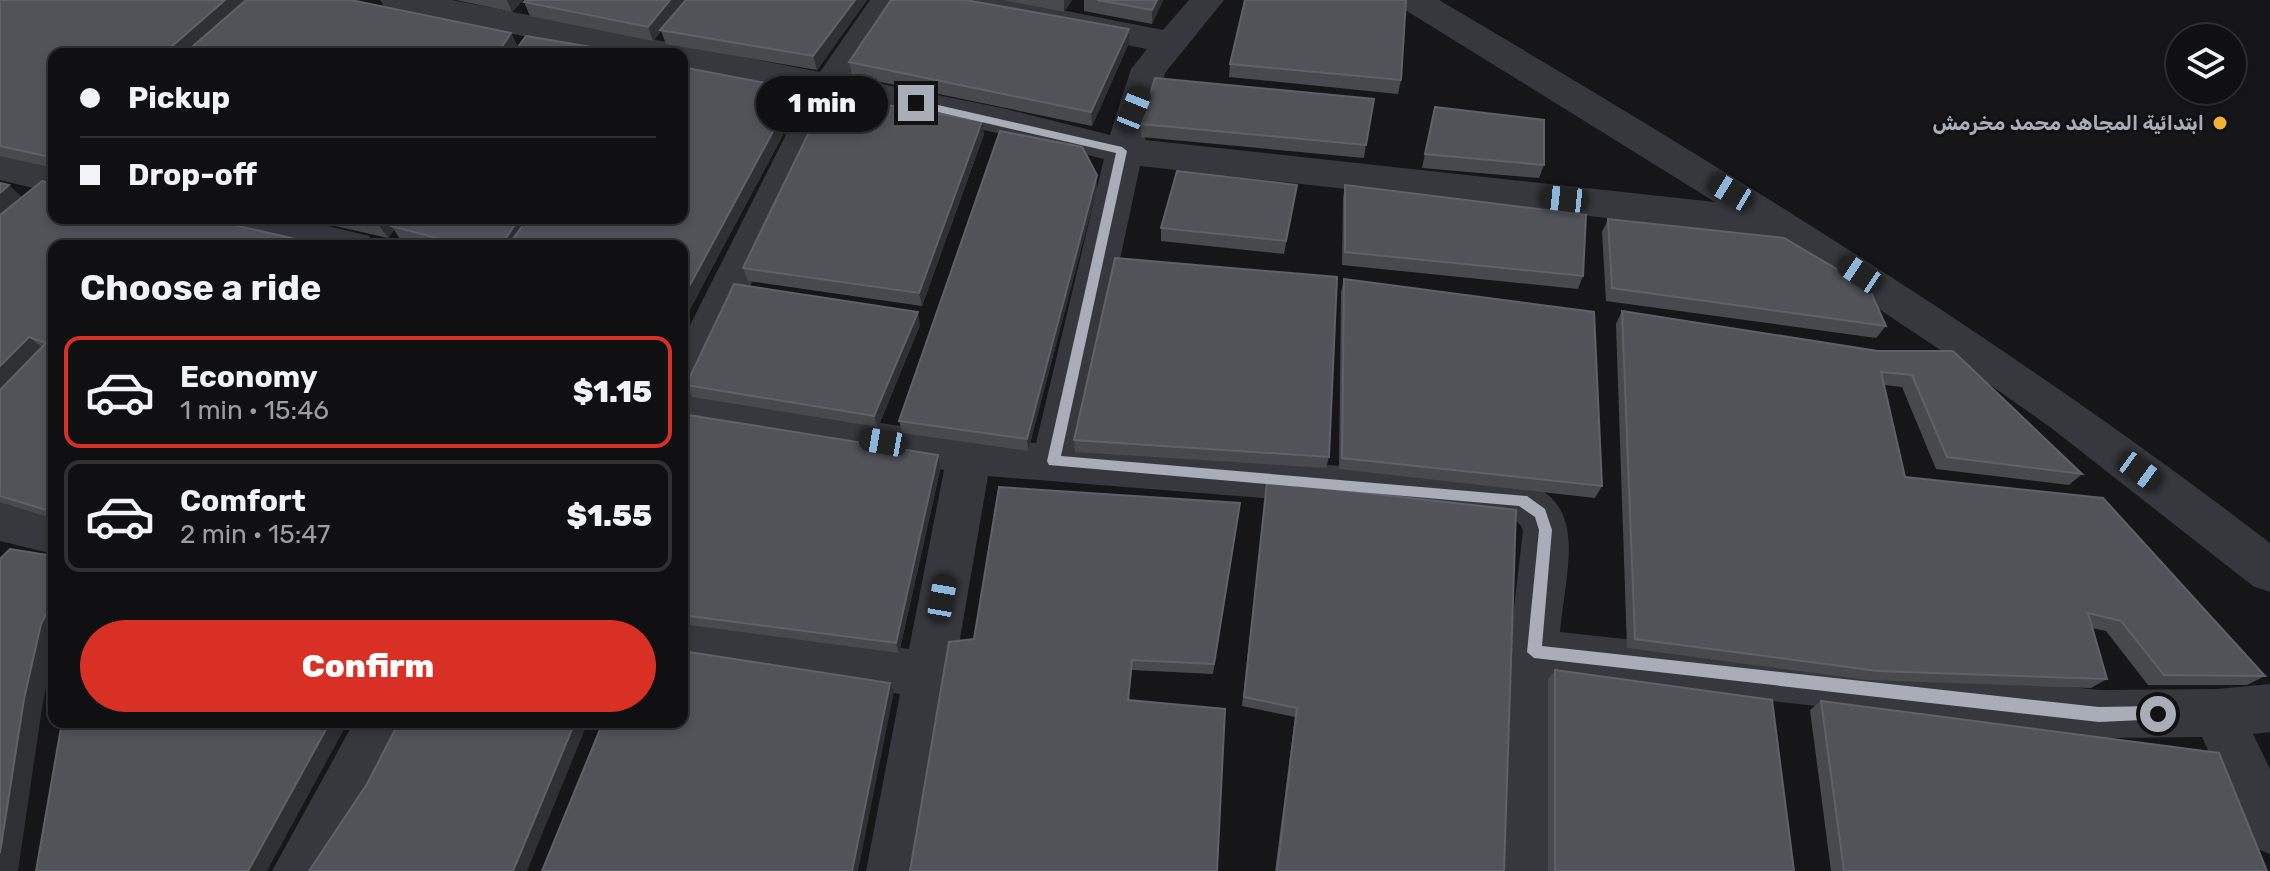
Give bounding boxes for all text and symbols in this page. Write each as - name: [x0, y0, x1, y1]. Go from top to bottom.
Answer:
- map controls: [2166, 24, 2246, 104]
- button: layers: [2166, 24, 2246, 104]
- callout: 1 min: [756, 75, 888, 131]
- text: Pickup: [128, 80, 230, 116]
- car: [1114, 82, 1154, 136]
- route end: [898, 85, 934, 121]
- text: 1 min: [788, 88, 856, 119]
- place label: ابتدائية المجاهد محمد مخرمش: [1933, 111, 2204, 135]
- marker: ابتدائية المجاهد محمد مخرمش: [2211, 114, 2229, 132]
- text: Drop-off: [128, 157, 257, 193]
- car: [1704, 169, 1758, 215]
- car: [1539, 185, 1589, 213]
- car: [1833, 251, 1887, 297]
- text: Choose a ride: [80, 266, 321, 309]
- icon: car: [84, 356, 156, 428]
- text: Economy: [180, 359, 318, 395]
- text: $1.15: [573, 374, 652, 410]
- text: 1 min · 15:46: [180, 395, 329, 426]
- car: [857, 426, 909, 458]
- car: [2114, 447, 2166, 495]
- icon: car: [84, 480, 156, 552]
- text: Comfort: [180, 483, 306, 519]
- text: $1.55: [567, 498, 652, 534]
- text: 2 min · 15:47: [180, 519, 330, 550]
- car: [926, 572, 958, 624]
- button: Confirm: [80, 620, 656, 712]
- route start: [2140, 696, 2176, 732]

